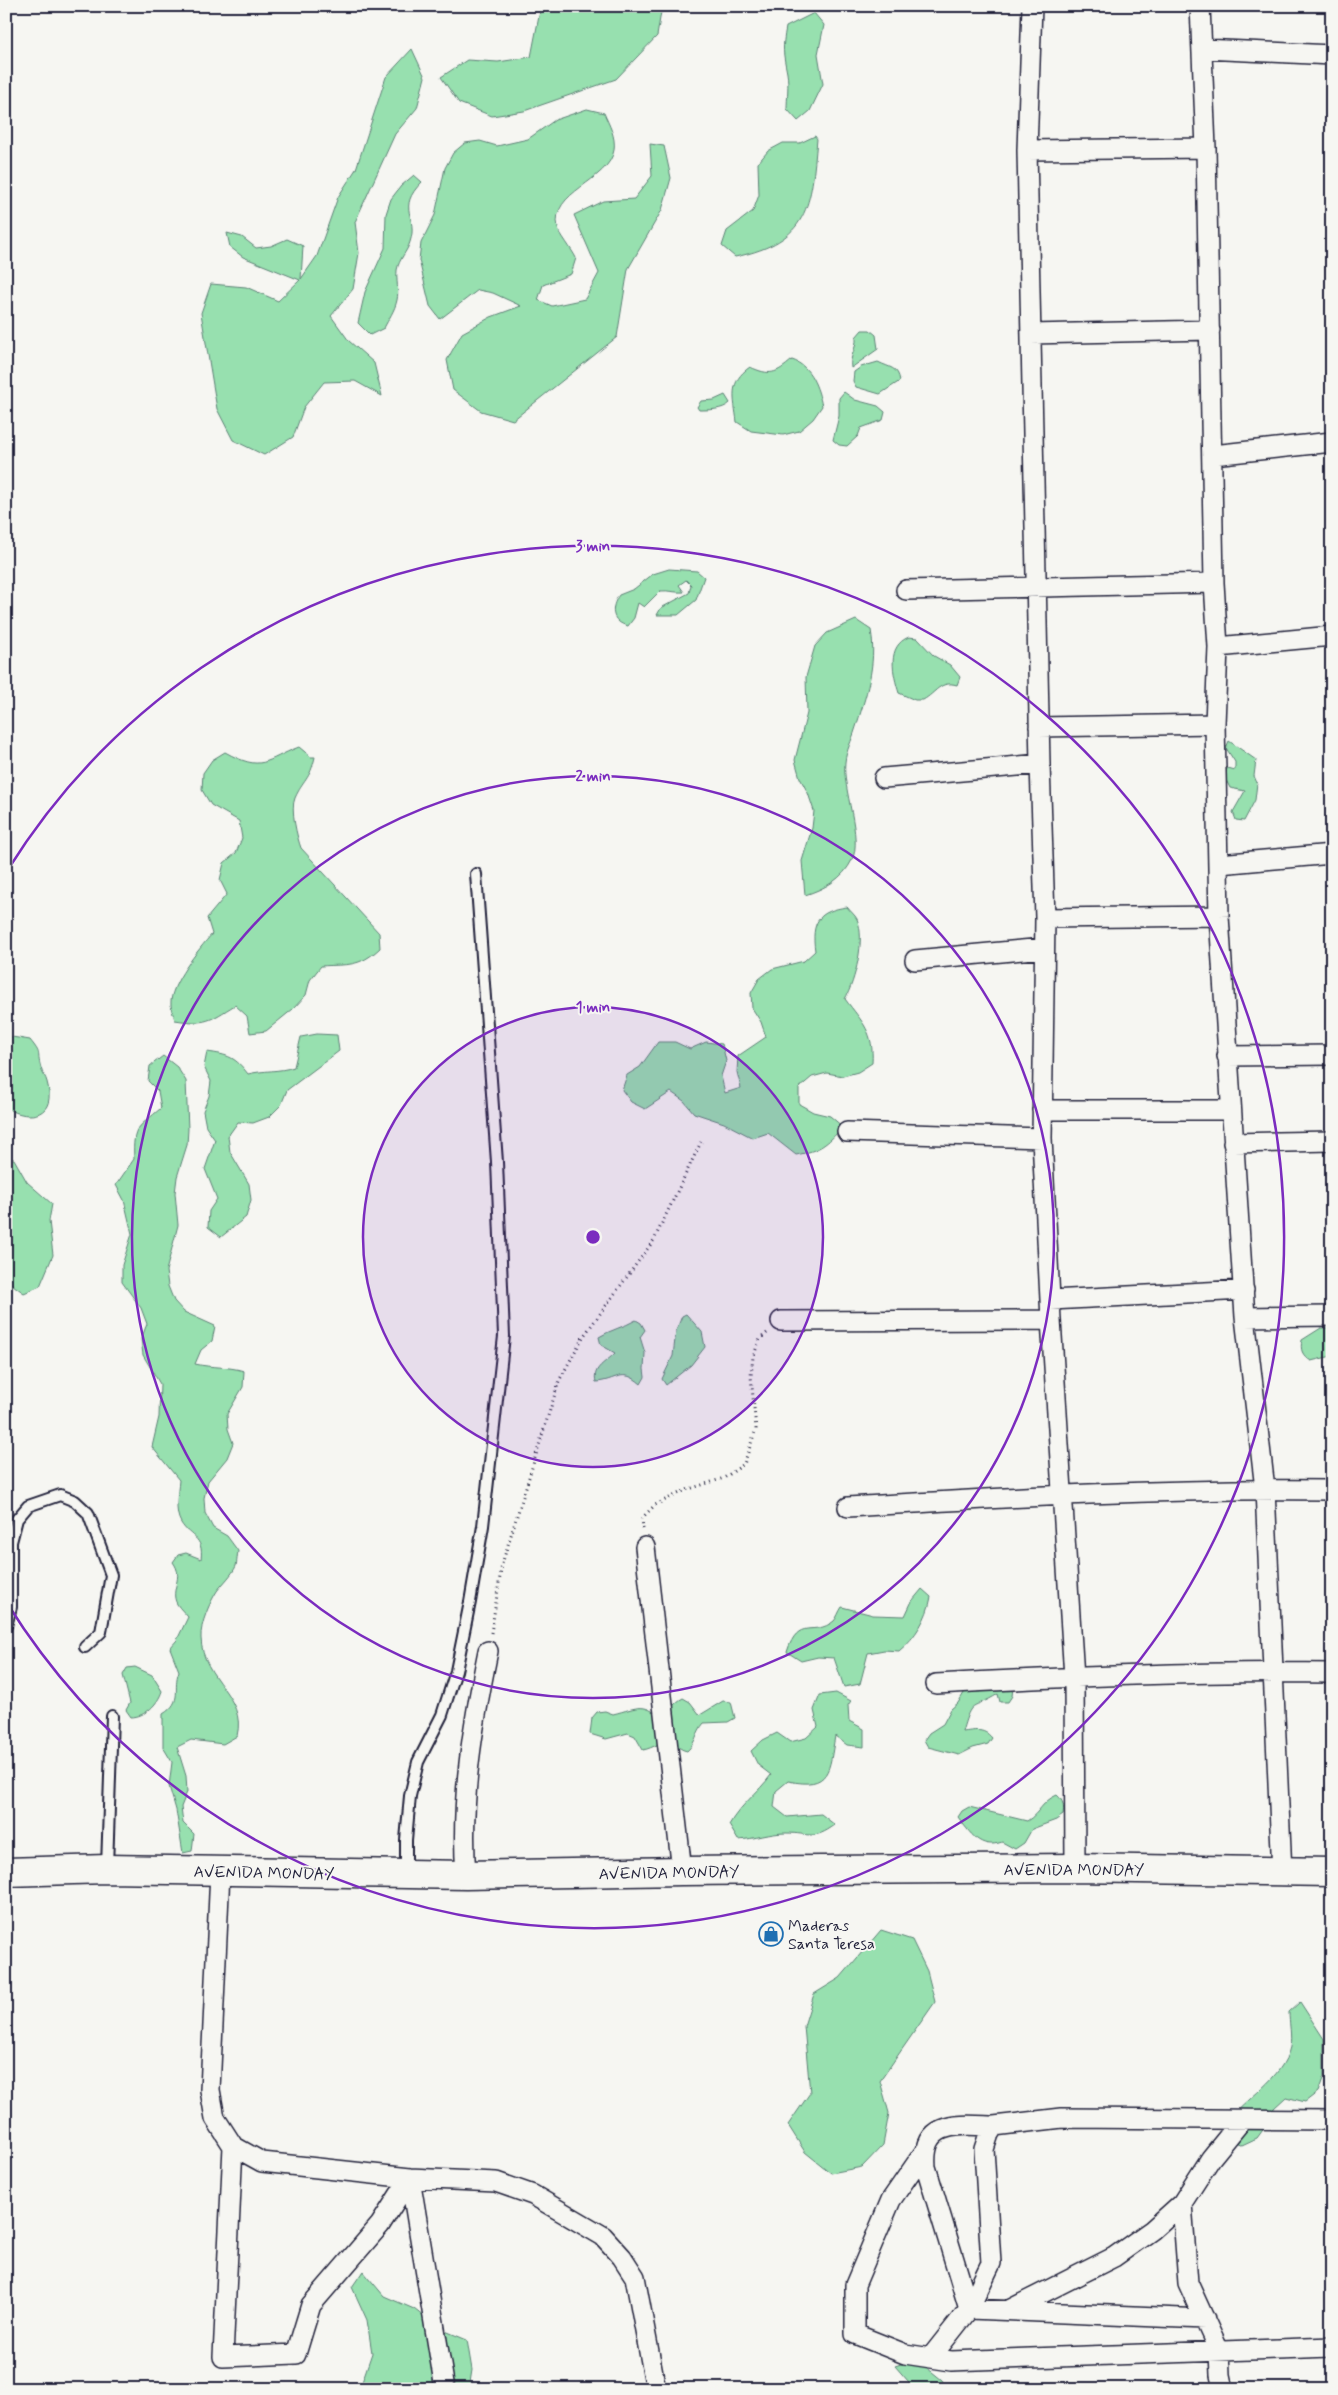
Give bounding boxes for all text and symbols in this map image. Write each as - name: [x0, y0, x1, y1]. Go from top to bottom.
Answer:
- text: 3 min: [576, 537, 610, 557]
- text: 2 min: [575, 767, 611, 787]
- text: 1 min: [576, 998, 610, 1018]
- centre of rings: [584, 1228, 602, 1246]
- street label: AVENIDA MONDAY: [1004, 1860, 1144, 1881]
- street label: AVENIDA MONDAY: [193, 1862, 335, 1885]
- street label: AVENIDA MONDAY: [598, 1862, 740, 1885]
- place label: Maderas Santa Teresa: [788, 1916, 875, 1955]
- shop icon: Maderas Santa Teresa: [758, 1921, 784, 1947]

